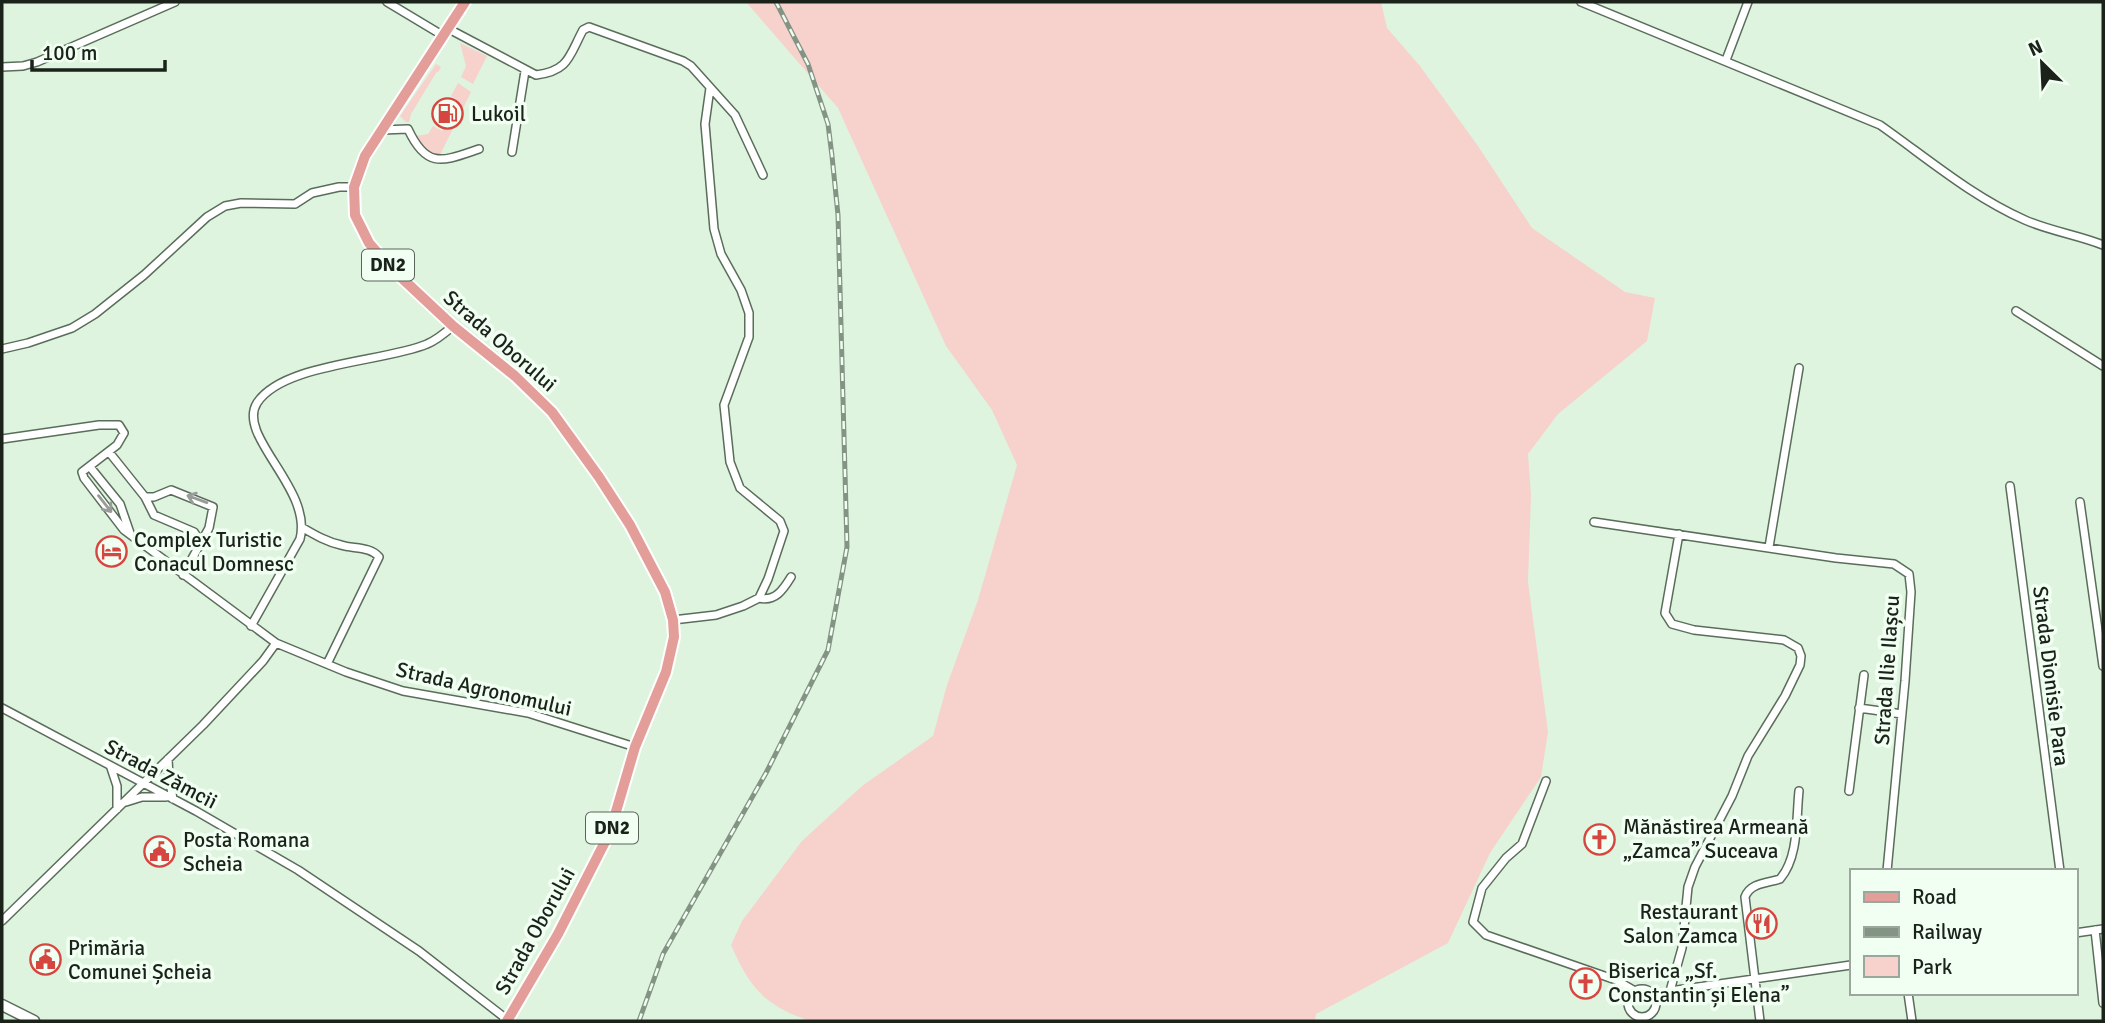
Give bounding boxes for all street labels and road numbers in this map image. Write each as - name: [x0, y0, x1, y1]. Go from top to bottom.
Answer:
- road number: DN2: [362, 249, 414, 280]
- street label: Strada Oborului: [438, 285, 562, 397]
- street label: Strada Dionisie Para: [2027, 584, 2075, 768]
- street label: Strada Ilie Ilașcu: [1869, 594, 1905, 746]
- street label: Strada Agronomului: [394, 656, 574, 722]
- street label: Strada Zămcii: [100, 733, 222, 815]
- road number: DN2: [586, 813, 638, 844]
- street label: Strada Oborului: [489, 863, 581, 999]

